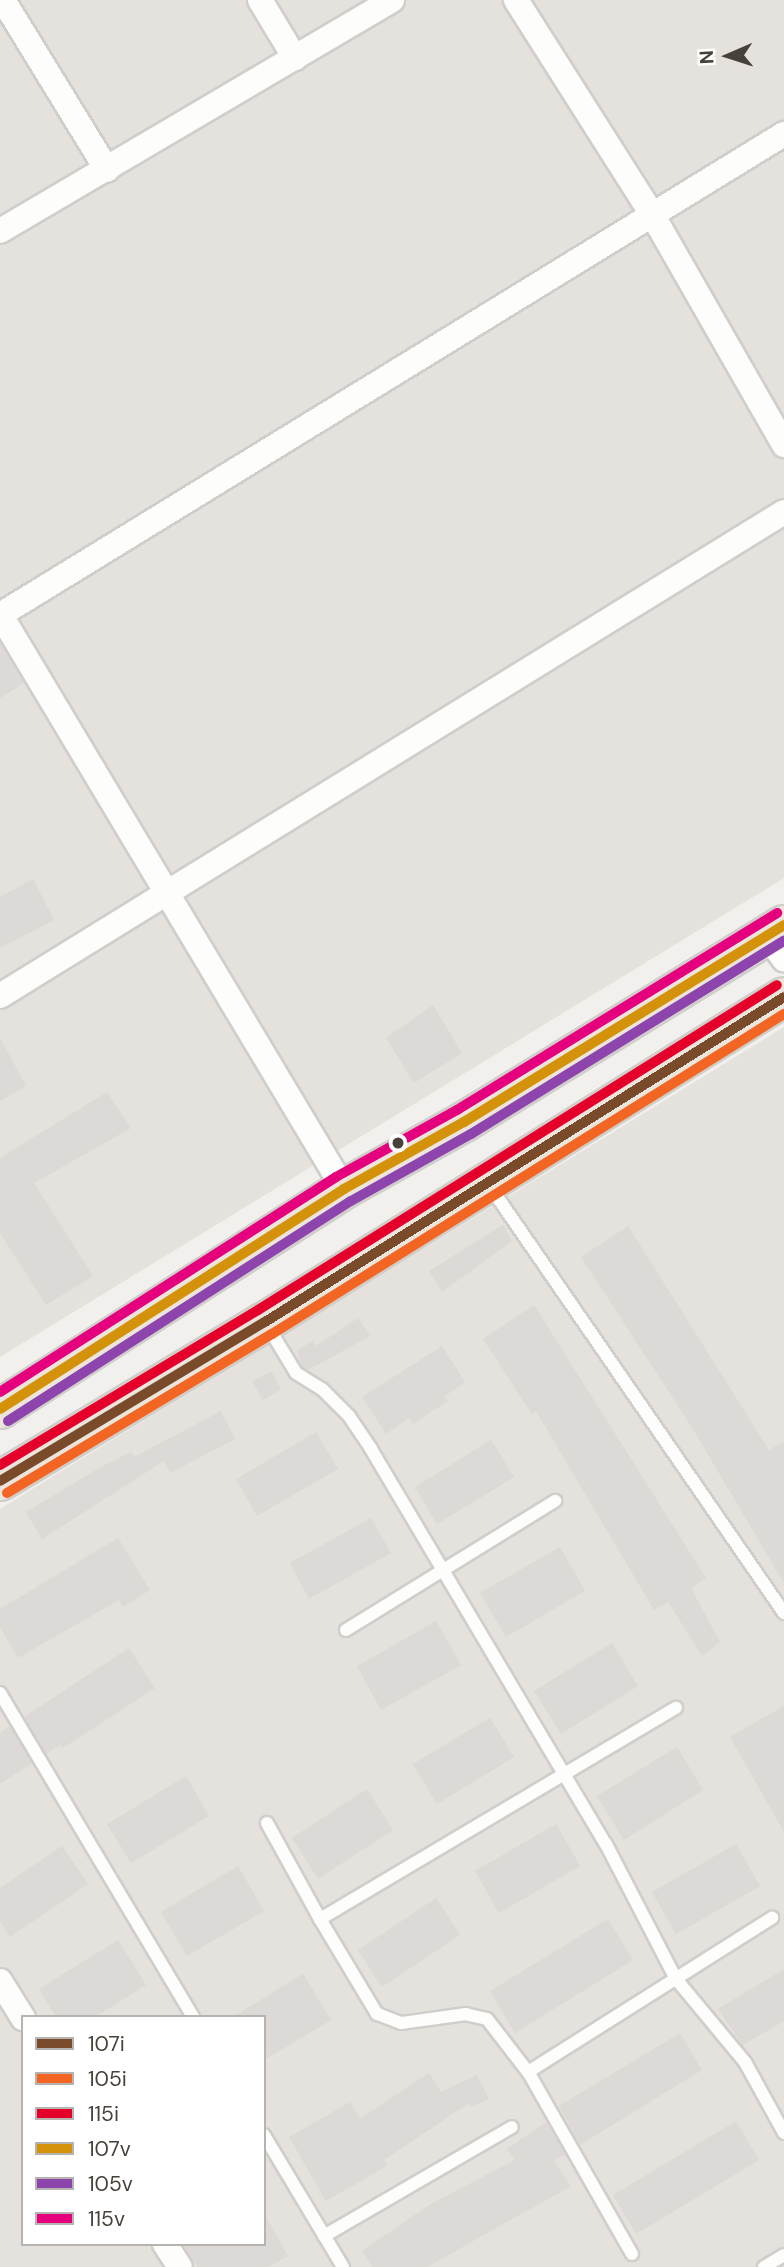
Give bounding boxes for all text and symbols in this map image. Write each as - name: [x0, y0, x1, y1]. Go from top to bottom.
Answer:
- north arrow: [693, 21, 763, 91]
- text: N: [694, 50, 719, 65]
- unlabelled marker: [391, 1136, 405, 1150]
- legend: [21, 2015, 266, 2246]
- text: 107i: [88, 2030, 125, 2058]
- text: 105i: [88, 2065, 127, 2093]
- text: 115i: [88, 2100, 119, 2128]
- text: 107v: [88, 2135, 131, 2163]
- text: 105v: [88, 2170, 133, 2198]
- text: 115v: [88, 2205, 125, 2233]

